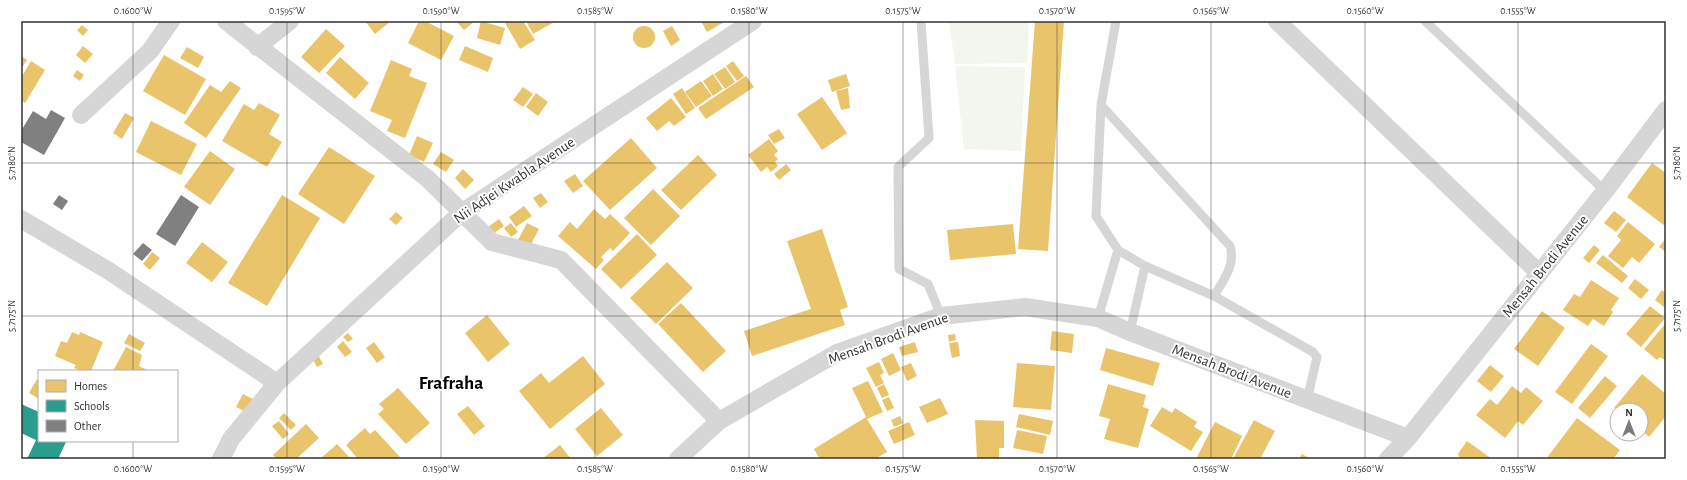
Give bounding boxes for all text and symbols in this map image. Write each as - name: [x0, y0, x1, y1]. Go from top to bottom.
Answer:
- text: 0.1600°W: [114, 6, 152, 16]
- text: 0.1595°W: [269, 6, 305, 16]
- text: 0.1590°W: [422, 6, 460, 16]
- text: 0.1585°W: [577, 6, 613, 16]
- text: 0.1580°W: [730, 6, 768, 16]
- text: 0.1575°W: [885, 6, 921, 16]
- text: 0.1570°W: [1039, 6, 1075, 16]
- text: 0.1565°W: [1193, 6, 1229, 16]
- text: 0.1560°W: [1346, 6, 1384, 16]
- text: 0.1555°W: [1500, 6, 1536, 16]
- street label: Nii Adjei Kwabla Avenue: [451, 134, 578, 226]
- text: 5.7180°N: [7, 146, 17, 180]
- text: 5.7180°N: [1672, 146, 1682, 180]
- street label: Mensah Brodi Avenue: [1500, 212, 1591, 320]
- text: 5.7175°N: [7, 300, 17, 332]
- text: 5.7175°N: [1672, 300, 1682, 332]
- street label: Mensah Brodi Avenue: [826, 310, 950, 367]
- street label: Mensah Brodi Avenue: [1170, 342, 1294, 401]
- legend: [38, 370, 178, 442]
- district label: Frafraha: [419, 374, 483, 393]
- text: Homes: [74, 380, 107, 392]
- text: Schools: [74, 400, 109, 412]
- north arrow: [1609, 402, 1649, 442]
- text: N: [1625, 407, 1633, 418]
- text: Other: [74, 420, 101, 432]
- text: 0.1600°W: [114, 464, 152, 474]
- text: 0.1595°W: [269, 464, 305, 474]
- text: 0.1590°W: [422, 464, 460, 474]
- text: 0.1585°W: [577, 464, 613, 474]
- text: 0.1580°W: [730, 464, 768, 474]
- text: 0.1575°W: [885, 464, 921, 474]
- text: 0.1570°W: [1039, 464, 1075, 474]
- text: 0.1565°W: [1193, 464, 1229, 474]
- text: 0.1560°W: [1346, 464, 1384, 474]
- text: 0.1555°W: [1500, 464, 1536, 474]

